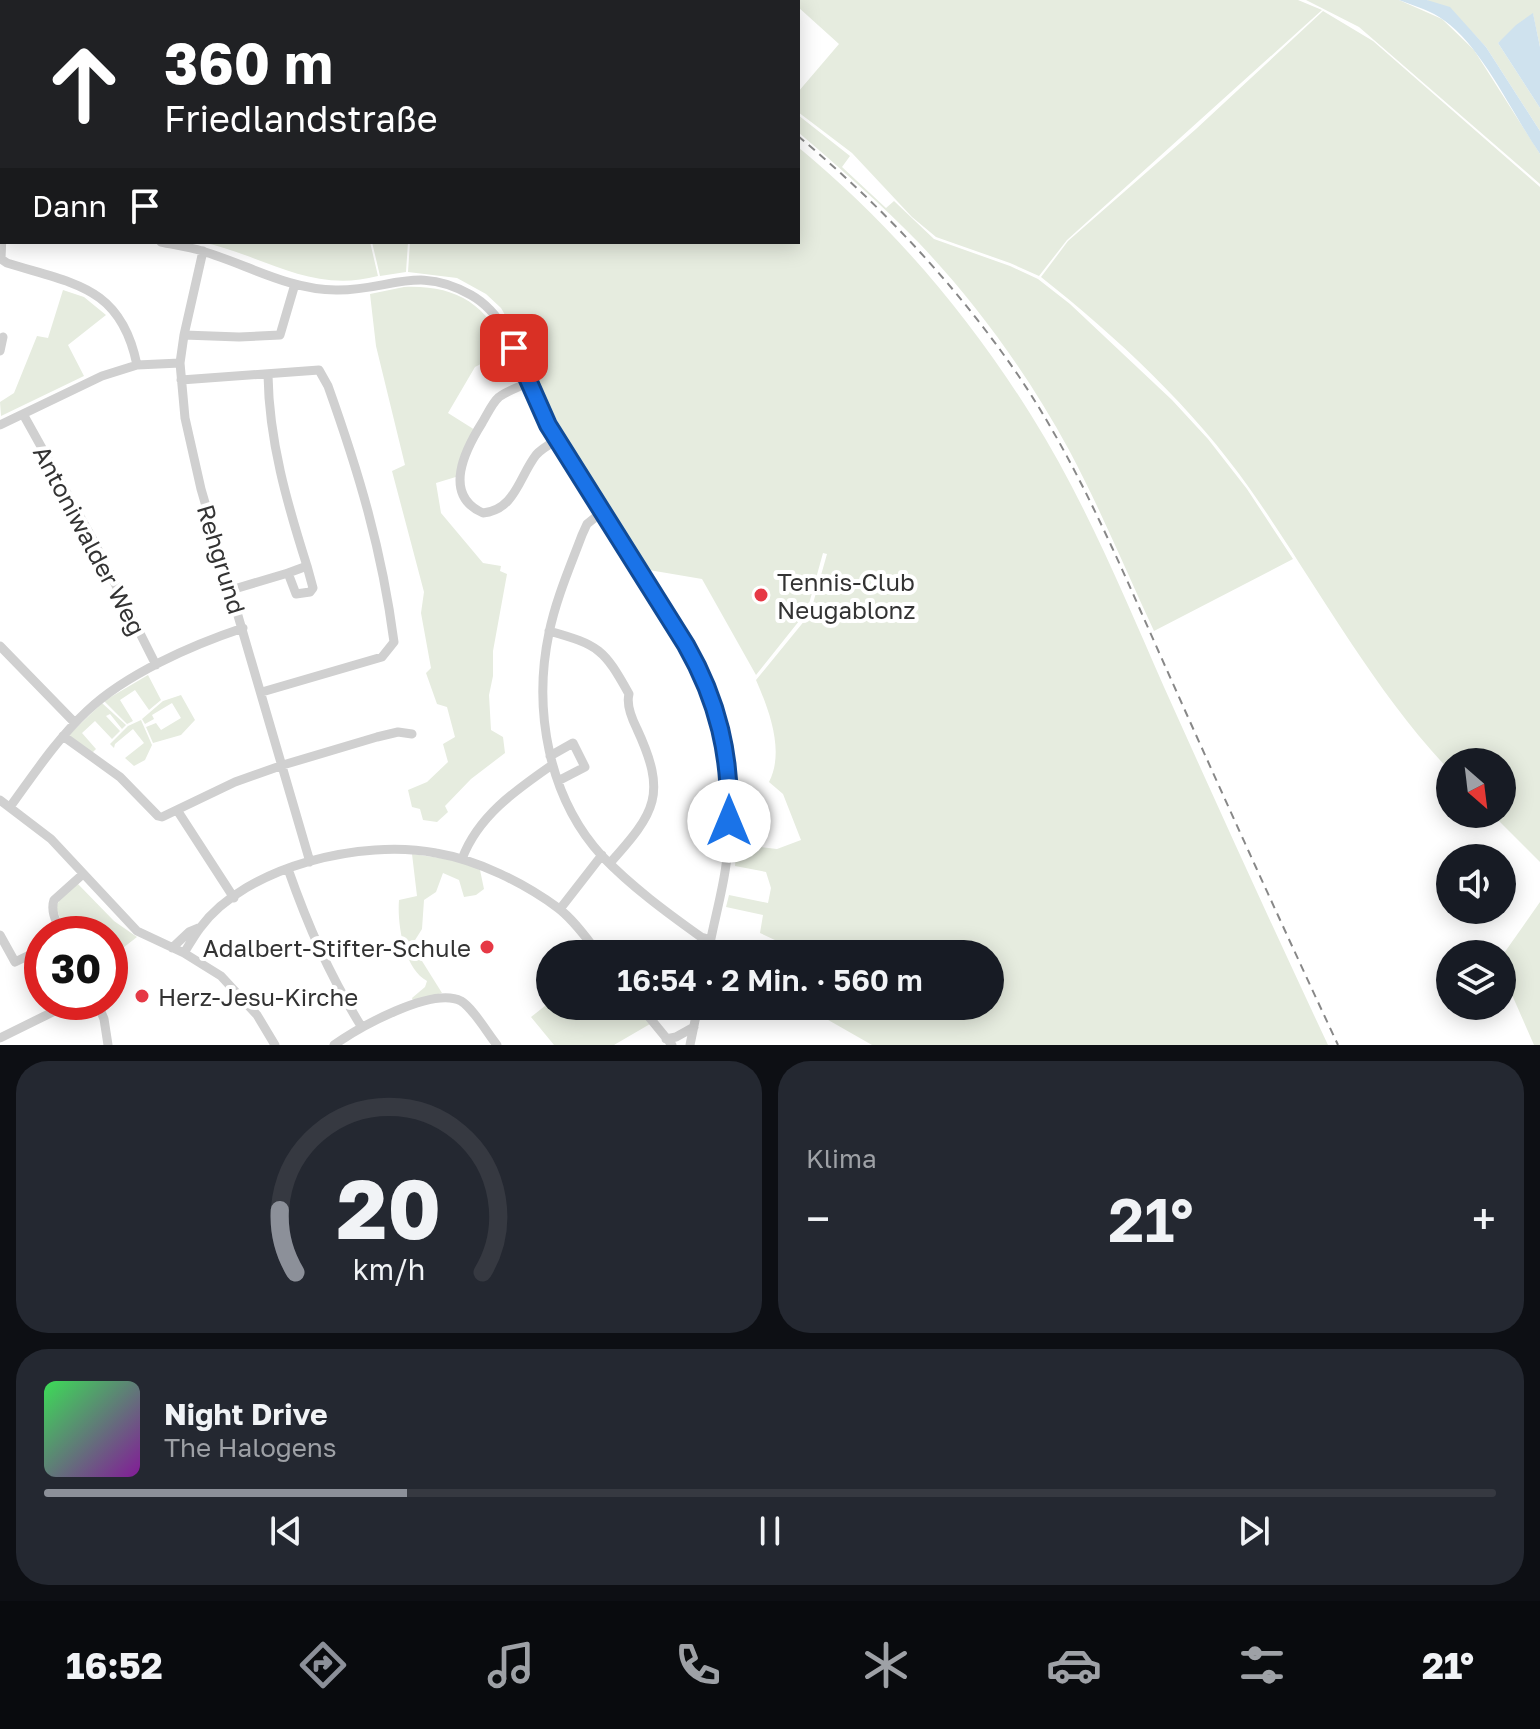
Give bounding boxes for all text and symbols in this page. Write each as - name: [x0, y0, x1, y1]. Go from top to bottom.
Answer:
- text: 360 m: [164, 29, 333, 96]
- icon: ahead: [32, 32, 136, 136]
- text: Friedlandstraße: [164, 97, 438, 140]
- icon: arrive: [123, 184, 167, 228]
- text: Dann: [32, 188, 107, 224]
- pin: [480, 314, 548, 382]
- icon: arrive: [492, 326, 536, 370]
- street label: Antoniwalder Weg: [28, 440, 152, 640]
- street label: Rehgrund: [192, 501, 252, 617]
- place label: Tennis-Club Neugablonz: [777, 567, 916, 624]
- marker: Tennis-Club Neugablonz: [752, 586, 770, 604]
- north arrow: [1436, 748, 1516, 828]
- map controls: [1436, 748, 1516, 1020]
- position arrow: [687, 779, 771, 863]
- button: sound: [1436, 844, 1516, 924]
- speed limit sign: 30: [24, 916, 128, 1020]
- place label: Adalbert-Stifter-Schule: [203, 933, 471, 962]
- marker: Adalbert-Stifter-Schule: [478, 938, 496, 956]
- button: layers: [1436, 940, 1516, 1020]
- text: 16:54 · 2 Min. · 560 m: [617, 962, 923, 998]
- place label: Herz-Jesu-Kirche: [158, 982, 358, 1011]
- marker: Herz-Jesu-Kirche: [133, 987, 151, 1005]
- text: Klima: [806, 1143, 877, 1174]
- text: 20: [337, 1157, 441, 1257]
- text: 21°: [1108, 1183, 1194, 1255]
- text: −: [806, 1192, 830, 1245]
- text: +: [1472, 1192, 1496, 1245]
- text: km/h: [353, 1252, 425, 1286]
- text: Night Drive: [164, 1396, 328, 1432]
- text: The Halogens: [164, 1432, 337, 1463]
- icon: previous: [264, 1509, 308, 1553]
- icon: pause: [748, 1509, 792, 1553]
- icon: next: [1232, 1509, 1276, 1553]
- icon: directions: [295, 1637, 351, 1693]
- icon: music: [483, 1637, 539, 1693]
- icon: phone: [670, 1637, 726, 1693]
- icon: climate: [858, 1637, 914, 1693]
- icon: car: [1046, 1637, 1102, 1693]
- icon: filters: [1234, 1637, 1290, 1693]
- text: 16:52: [66, 1644, 163, 1687]
- text: 21°: [1422, 1644, 1474, 1687]

